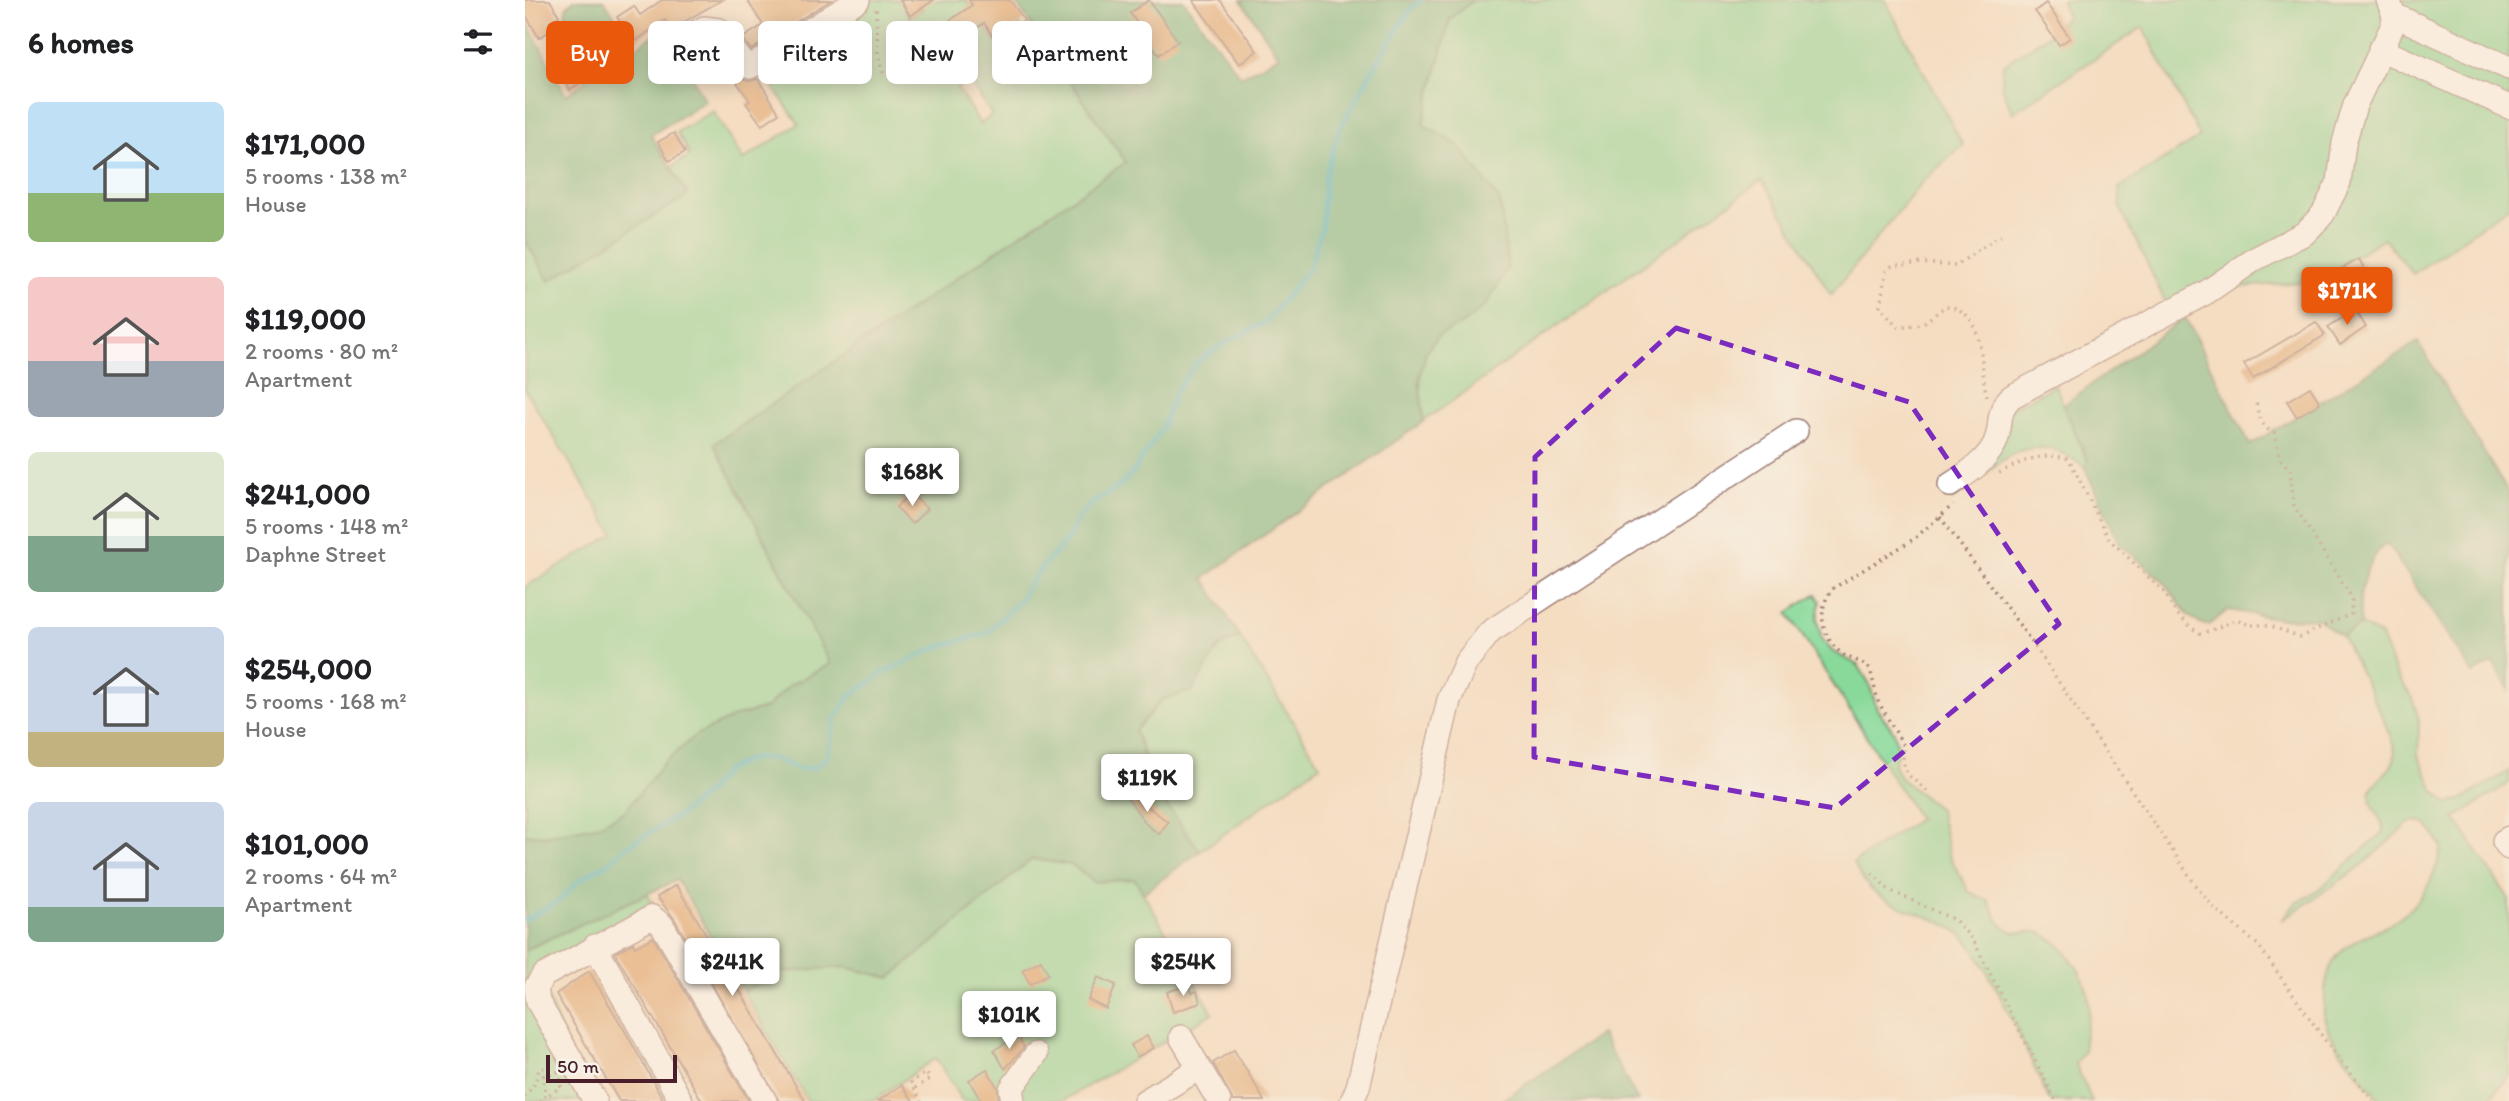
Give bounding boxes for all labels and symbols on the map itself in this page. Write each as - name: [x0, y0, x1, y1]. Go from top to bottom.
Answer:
- pin: $171K: [2298, 268, 2396, 327]
- pin: $168K: [863, 448, 961, 508]
- pin: $119K: [1098, 754, 1196, 814]
- pin: $241K: [683, 939, 781, 998]
- pin: $254K: [1134, 939, 1232, 998]
- pin: $101K: [960, 992, 1058, 1051]
- scale bar: [546, 1052, 677, 1084]

